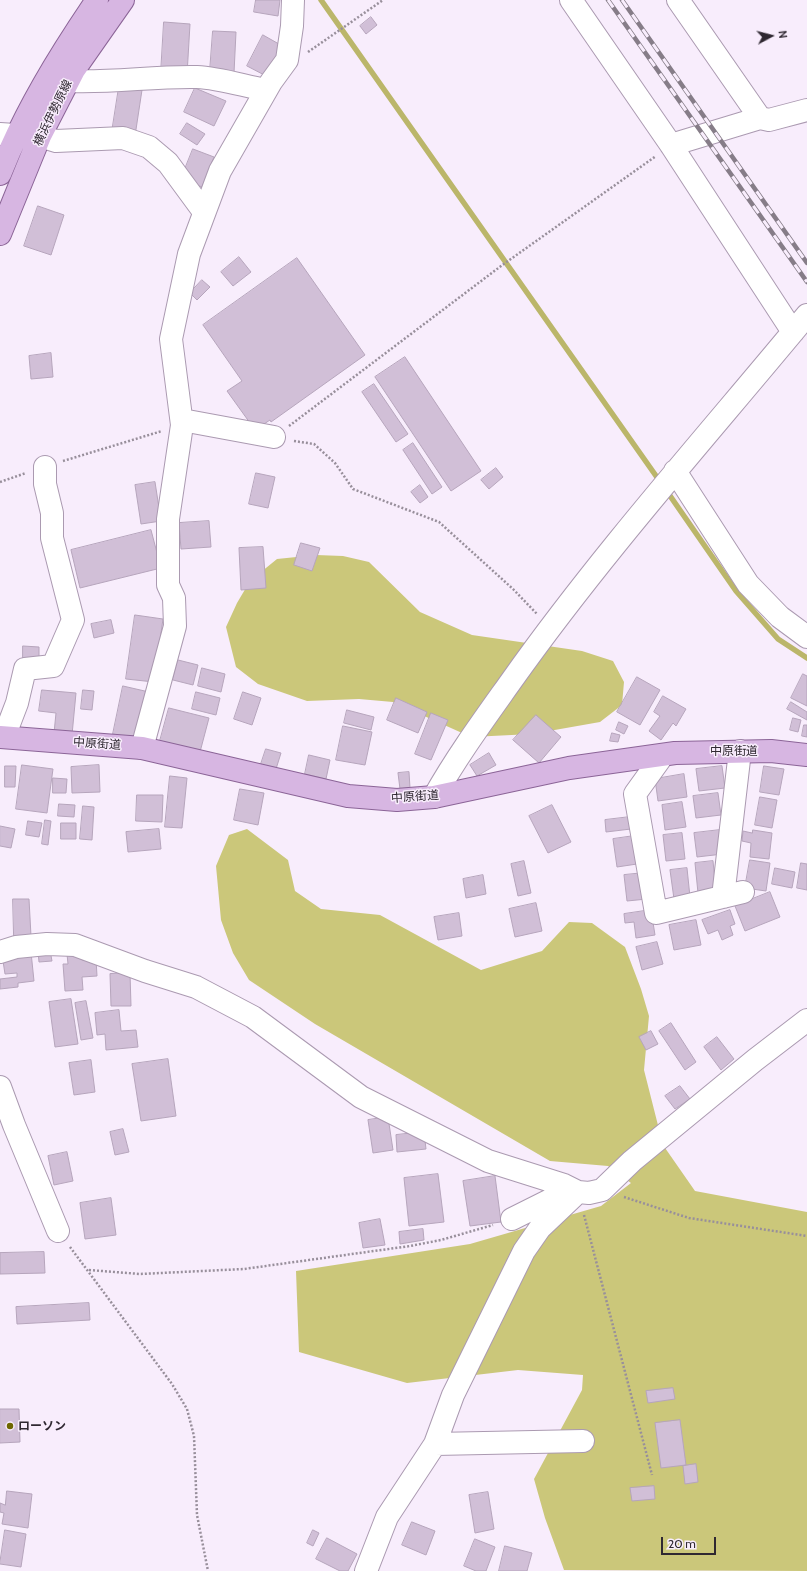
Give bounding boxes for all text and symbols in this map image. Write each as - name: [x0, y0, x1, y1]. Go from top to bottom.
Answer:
- north arrow: [751, 16, 791, 56]
- text: N: [775, 30, 790, 39]
- street label: 横浜伊勢原線: [31, 77, 75, 149]
- street label: 中原街道: [73, 735, 121, 753]
- street label: 中原街道: [710, 744, 758, 758]
- street label: 中原街道: [391, 788, 439, 806]
- place label: ローソン: [18, 1419, 66, 1433]
- marker: ローソン: [5, 1421, 15, 1431]
- scale bar: [663, 1529, 718, 1555]
- text: 20 m: [668, 1536, 696, 1551]

